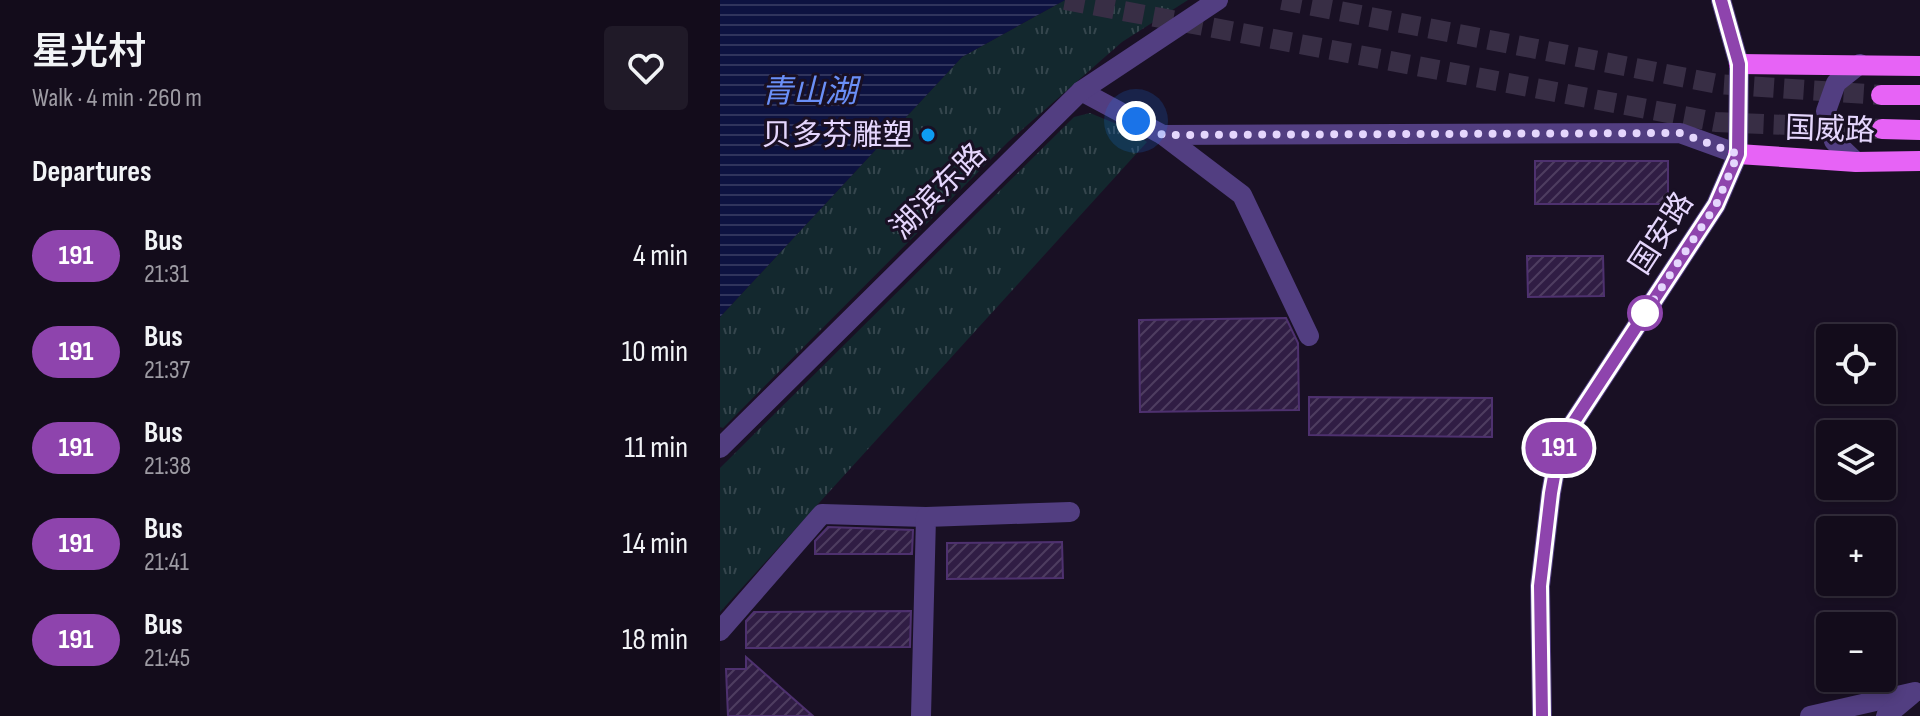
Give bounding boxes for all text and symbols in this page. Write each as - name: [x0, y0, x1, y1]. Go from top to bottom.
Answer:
- button: heart: [604, 26, 688, 110]
- text: 星光村: [32, 30, 146, 75]
- water label: 青山湖: [761, 73, 862, 112]
- text: Walk · 4 min · 260 m: [32, 83, 202, 114]
- your location: [1116, 101, 1156, 141]
- street label: 国威路: [1784, 110, 1876, 150]
- place label: 贝多芬雕塑: [762, 118, 912, 154]
- marker: 贝多芬雕塑: [919, 126, 937, 144]
- street label: 湖滨东路: [884, 137, 994, 247]
- text: Departures: [32, 154, 152, 190]
- street label: 国安路: [1622, 186, 1701, 281]
- text: Bus: [144, 223, 183, 259]
- text: 4 min: [633, 238, 688, 274]
- text: 191: [58, 239, 94, 272]
- text: 21:31: [144, 259, 189, 290]
- unlabelled marker: [1628, 296, 1662, 330]
- text: Bus: [144, 319, 183, 355]
- map controls: [1816, 324, 1896, 692]
- button: locate: [1816, 324, 1896, 404]
- text: 10 min: [622, 334, 688, 370]
- text: 191: [58, 335, 94, 368]
- text: 21:37: [144, 355, 190, 386]
- text: Bus: [144, 415, 183, 451]
- button: layers: [1816, 420, 1896, 500]
- line badge: 191: [1513, 422, 1605, 474]
- text: 11 min: [625, 430, 688, 466]
- text: 191: [58, 431, 94, 464]
- text: 191: [1541, 431, 1577, 464]
- text: 21:38: [144, 451, 191, 482]
- text: Bus: [144, 511, 183, 547]
- button: +: [1816, 516, 1896, 596]
- text: 14 min: [623, 526, 688, 562]
- text: 191: [58, 527, 94, 560]
- text: 21:41: [144, 547, 189, 578]
- text: Bus: [144, 607, 183, 643]
- button: −: [1816, 612, 1896, 692]
- text: 18 min: [622, 622, 688, 658]
- text: 191: [58, 623, 94, 656]
- text: 21:45: [144, 643, 190, 674]

